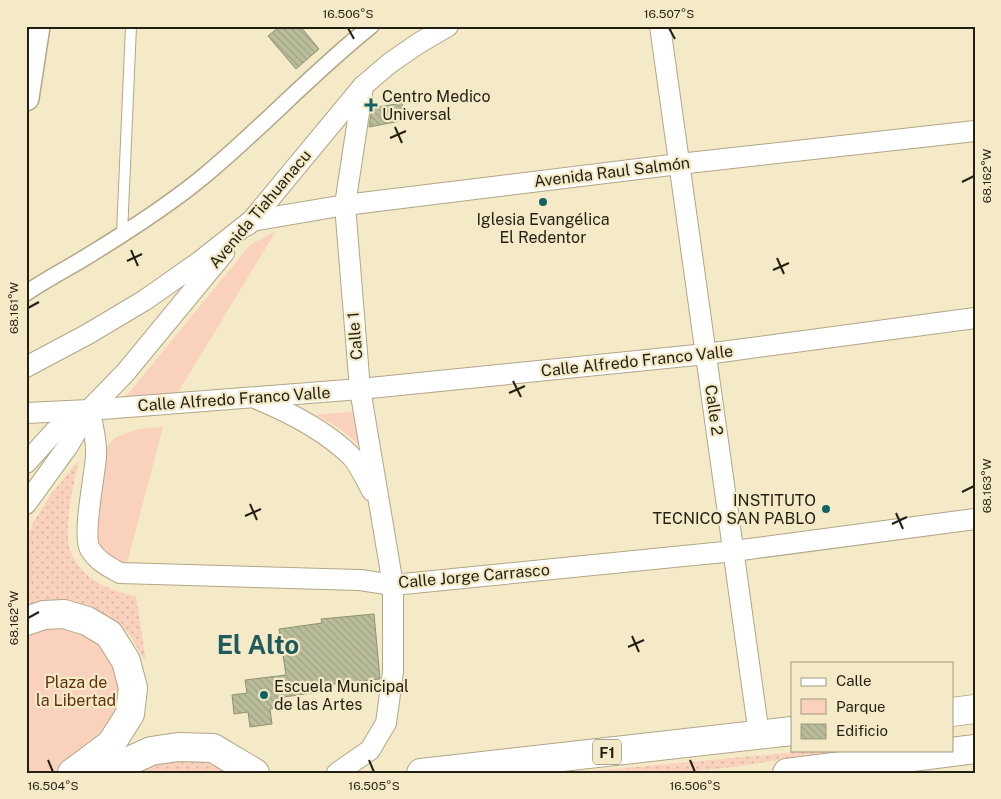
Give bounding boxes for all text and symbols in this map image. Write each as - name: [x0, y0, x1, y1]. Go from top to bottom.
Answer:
- text: 16.506°S: [322, 7, 374, 21]
- text: 16.507°S: [644, 7, 694, 21]
- place label: Centro Medico Universal: [382, 87, 491, 124]
- marker: Centro Medico Universal: [364, 98, 378, 112]
- street label: Avenida Tiahuanacu: [205, 146, 315, 272]
- text: 68.162°W: [980, 148, 994, 203]
- street label: Avenida Raul Salmón: [533, 153, 691, 191]
- marker: Iglesia Evangélica El Redentor: [537, 196, 549, 208]
- place label: Iglesia Evangélica El Redentor: [476, 210, 610, 247]
- text: 68.161°W: [7, 281, 21, 334]
- street label: Calle 1: [343, 311, 367, 361]
- street label: Calle Alfredo Franco Valle: [540, 341, 734, 381]
- street label: Calle Alfredo Franco Valle: [137, 383, 331, 415]
- street label: Calle 2: [701, 383, 727, 437]
- text: 68.163°W: [980, 458, 994, 513]
- place label: INSTITUTO TECNICO SAN PABLO: [652, 491, 816, 528]
- marker: INSTITUTO TECNICO SAN PABLO: [820, 503, 832, 515]
- street label: Calle Jorge Carrasco: [397, 560, 551, 592]
- text: 68.162°W: [7, 590, 21, 645]
- district label: El Alto: [217, 629, 299, 660]
- legend: [791, 662, 954, 752]
- text: Calle: [836, 672, 872, 689]
- park label: Plaza de la Libertad: [36, 673, 116, 710]
- place label: Escuela Municipal de las Artes: [274, 677, 409, 714]
- marker: Escuela Municipal de las Artes: [258, 689, 270, 701]
- text: Parque: [836, 698, 886, 715]
- text: Edificio: [836, 722, 888, 739]
- road number: F1: [593, 740, 621, 764]
- text: 16.504°S: [27, 779, 79, 793]
- text: 16.505°S: [348, 779, 400, 793]
- text: 16.506°S: [669, 779, 721, 793]

